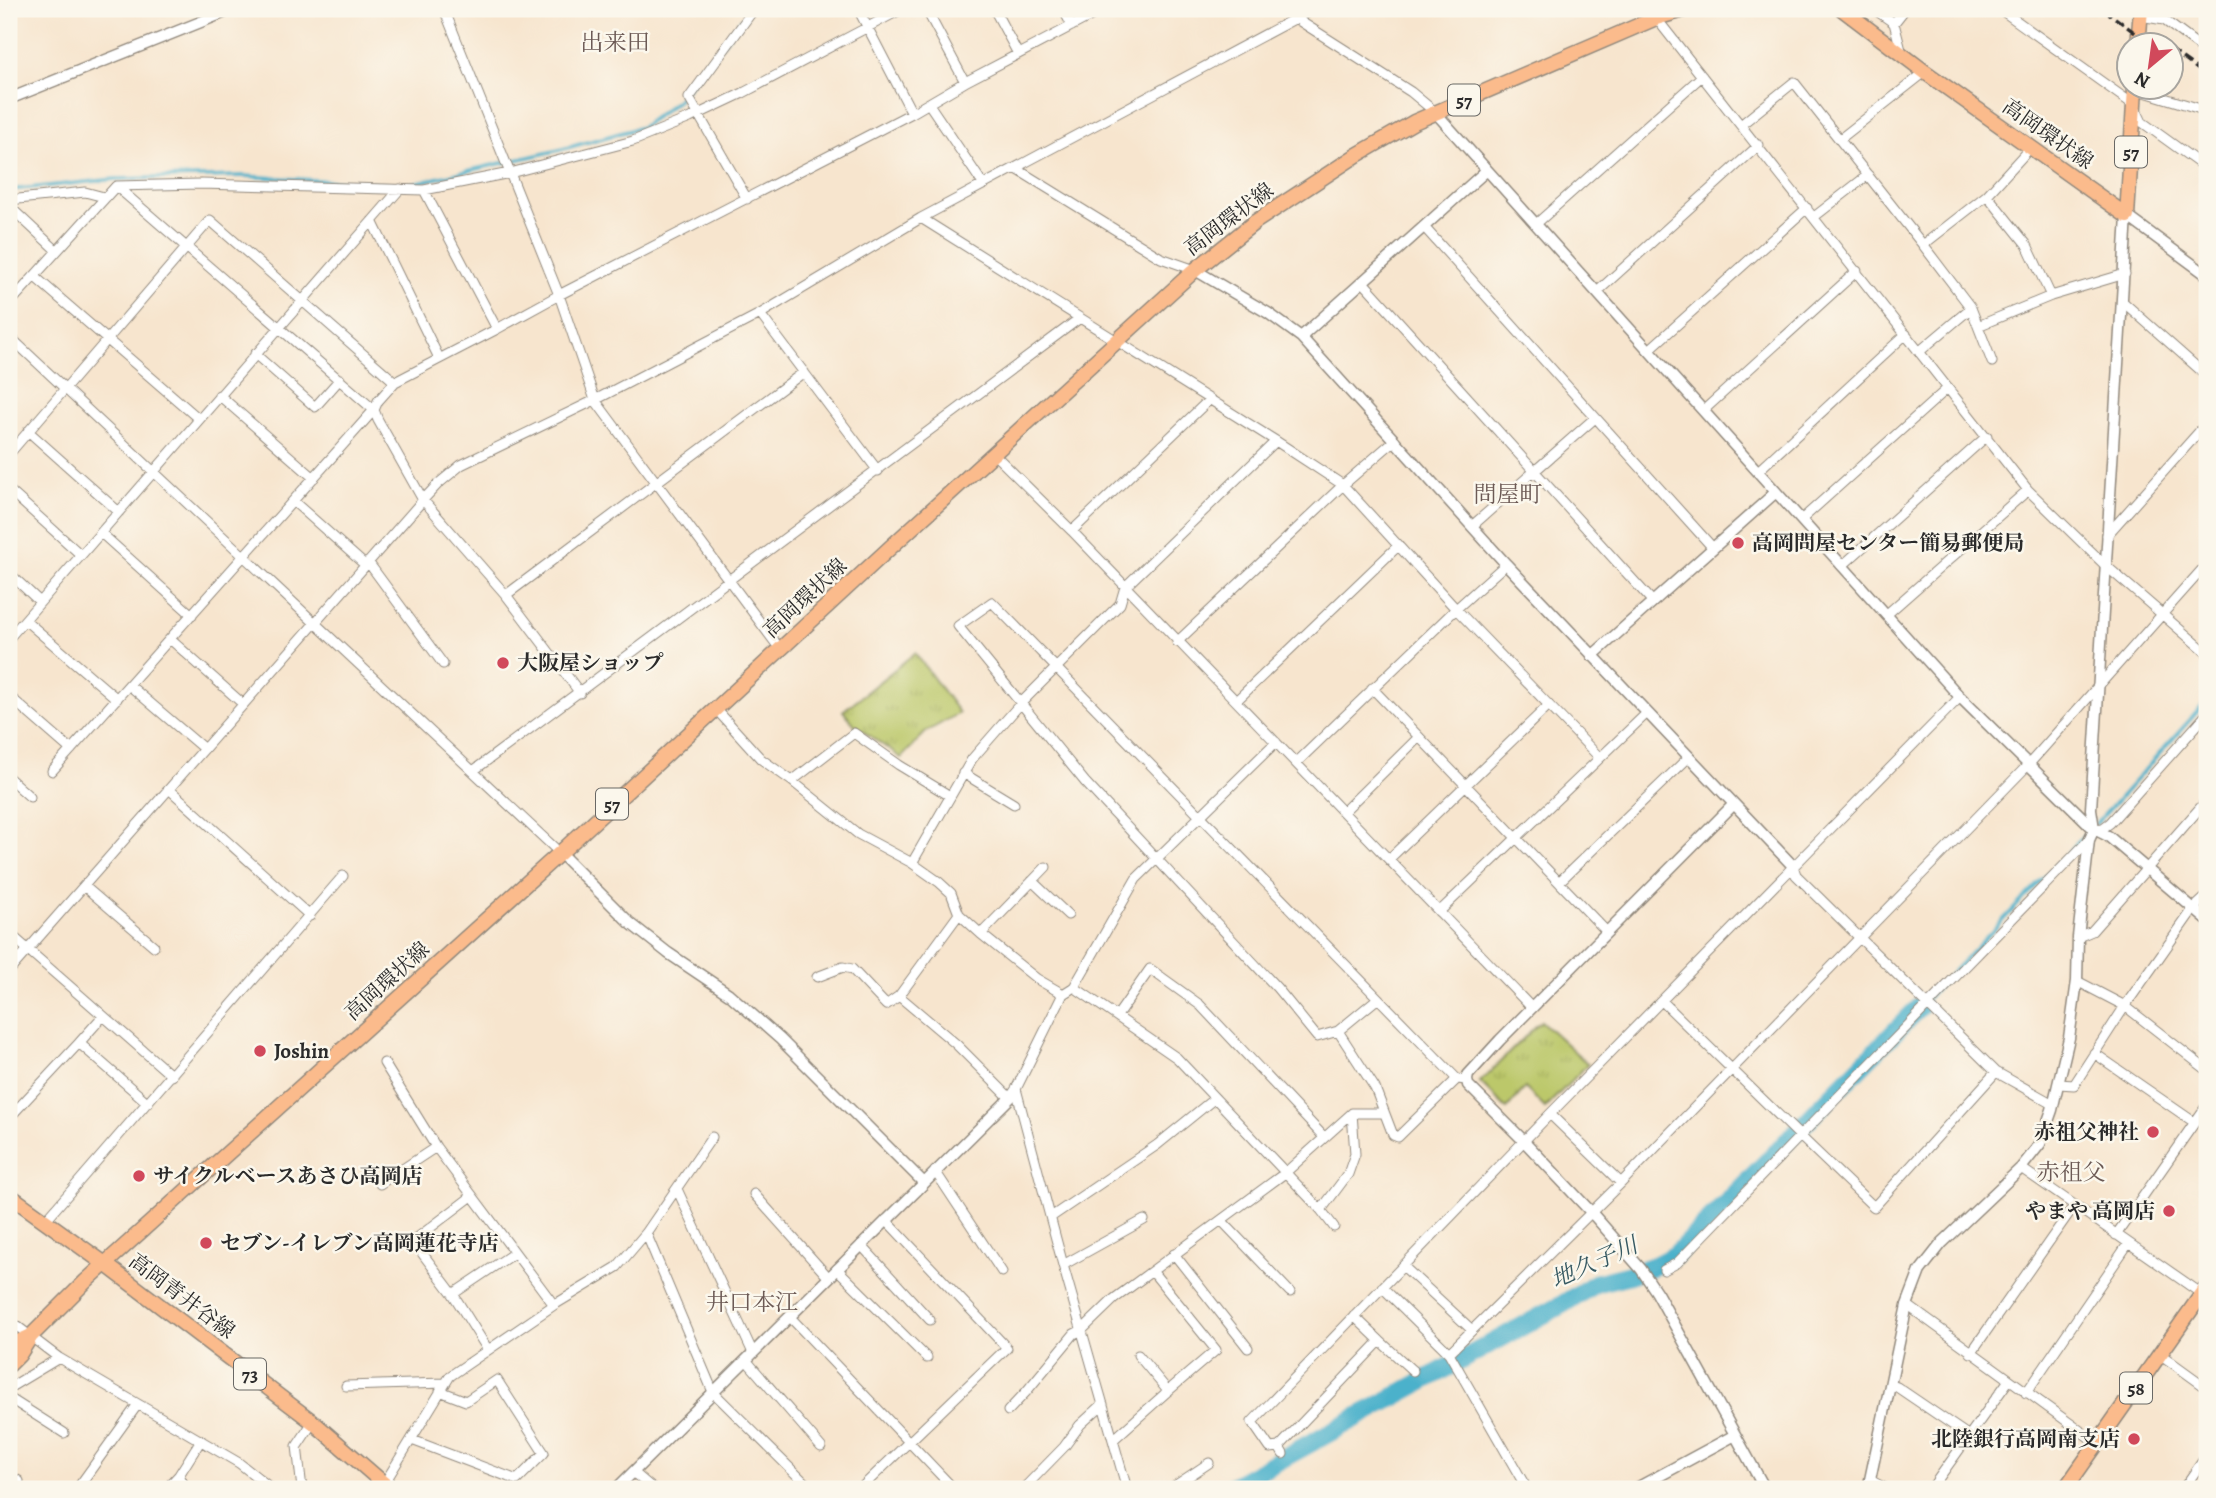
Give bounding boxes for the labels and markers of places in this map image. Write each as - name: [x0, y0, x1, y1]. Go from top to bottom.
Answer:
- place label: 高岡問屋センター簡易郵便局: [1752, 529, 2024, 557]
- marker: 高岡問屋センター簡易郵便局: [1730, 535, 1746, 551]
- place label: 大阪屋ショップ: [517, 649, 664, 677]
- marker: 大阪屋ショップ: [495, 655, 511, 671]
- place label: Joshin: [274, 1037, 329, 1065]
- marker: Joshin: [252, 1043, 268, 1059]
- place label: 赤祖父神社: [2034, 1118, 2139, 1146]
- marker: 赤祖父神社: [2145, 1124, 2161, 1140]
- place label: サイクルベースあさひ高岡店: [153, 1162, 422, 1190]
- marker: サイクルベースあさひ高岡店: [131, 1168, 147, 1184]
- place label: やまや 高岡店: [2025, 1197, 2155, 1225]
- marker: やまや 高岡店: [2161, 1203, 2177, 1219]
- place label: セブン-イレブン高岡蓮花寺店: [220, 1229, 499, 1257]
- marker: セブン-イレブン高岡蓮花寺店: [198, 1235, 214, 1251]
- place label: 北陸銀行高岡南支店: [1931, 1425, 2120, 1453]
- marker: 北陸銀行高岡南支店: [2126, 1431, 2142, 1447]

